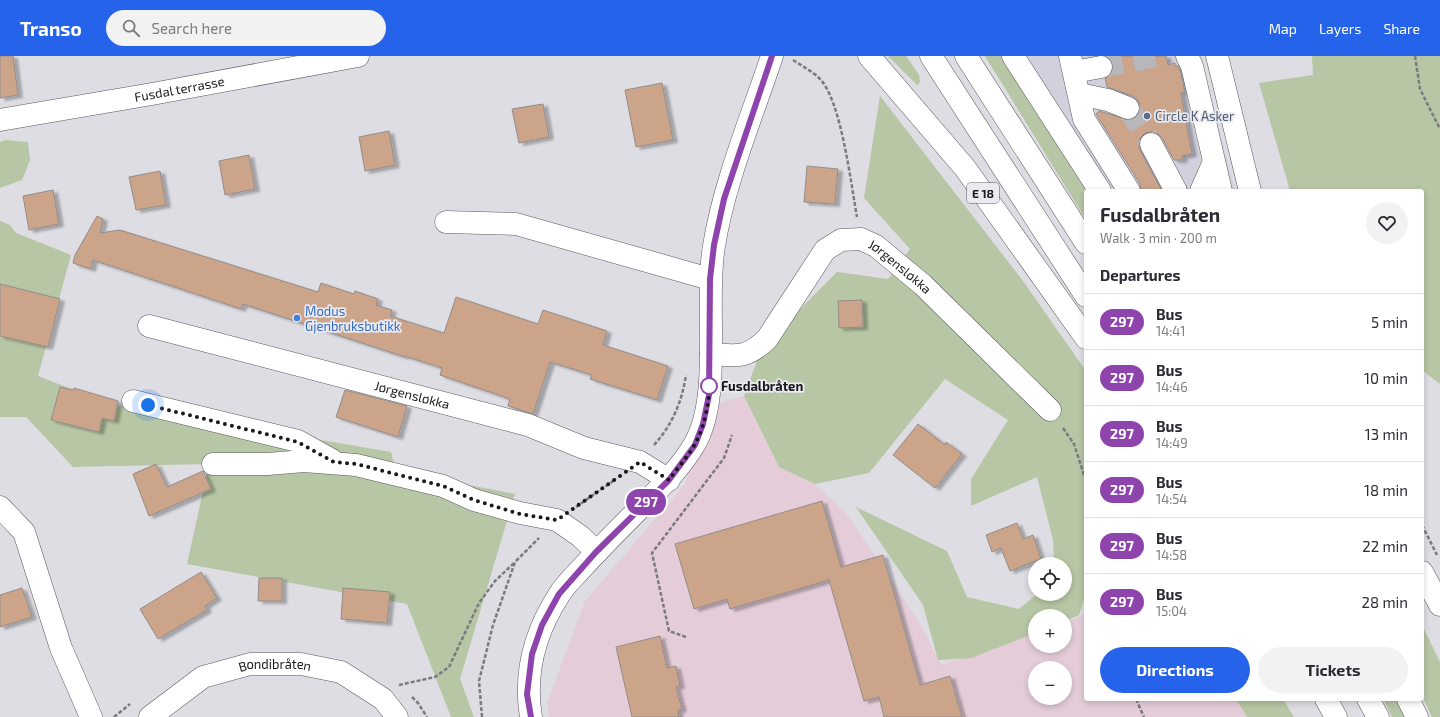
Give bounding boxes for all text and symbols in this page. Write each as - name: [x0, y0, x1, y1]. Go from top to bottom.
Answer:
- search box: [106, 10, 386, 46]
- text: Transo: [20, 17, 82, 40]
- icon: search: [120, 17, 142, 39]
- text: Search here: [152, 19, 232, 37]
- text: Map: [1269, 20, 1297, 37]
- text: Layers: [1319, 20, 1361, 37]
- text: Share: [1383, 20, 1420, 37]
- street label: Fusdal terrasse: [133, 73, 226, 105]
- place label: Circle K Asker: [1155, 108, 1234, 124]
- marker: Circle K Asker: [1142, 111, 1152, 121]
- road number: E 18: [967, 183, 999, 203]
- button: heart: [1366, 202, 1408, 244]
- text: Fusdalbråten: [1100, 203, 1220, 226]
- text: Walk · 3 min · 200 m: [1100, 230, 1217, 246]
- street label: Jørgensløkka: [866, 236, 935, 297]
- text: Departures: [1100, 266, 1180, 284]
- place label: Modus Gjenbruksbutikk: [305, 303, 401, 334]
- text: Bus: [1156, 305, 1182, 323]
- marker: Modus Gjenbruksbutikk: [292, 313, 302, 323]
- text: 297: [1110, 313, 1134, 330]
- text: 5 min: [1371, 313, 1408, 331]
- text: 14:41: [1156, 323, 1185, 339]
- text: Bus: [1156, 361, 1182, 379]
- text: 297: [1110, 369, 1134, 386]
- text: 10 min: [1364, 369, 1408, 387]
- street label: Jørgensløkka: [373, 377, 451, 412]
- marker: Fusdalbråten: [700, 377, 718, 395]
- place label: Fusdalbråten: [721, 378, 803, 394]
- text: 14:46: [1156, 379, 1188, 395]
- your location: [138, 395, 158, 415]
- text: Bus: [1156, 417, 1182, 435]
- text: 297: [1110, 425, 1134, 442]
- text: 13 min: [1365, 425, 1408, 443]
- text: 14:49: [1156, 435, 1188, 451]
- text: Bus: [1156, 473, 1182, 491]
- text: 297: [1110, 481, 1134, 498]
- text: 18 min: [1364, 481, 1408, 499]
- line badge: 297: [623, 489, 669, 515]
- text: 14:54: [1156, 491, 1187, 507]
- text: 297: [634, 493, 658, 510]
- text: Bus: [1156, 529, 1182, 547]
- text: 297: [1110, 537, 1134, 554]
- text: 22 min: [1362, 537, 1408, 555]
- text: 14:58: [1156, 547, 1187, 563]
- map controls: [1028, 557, 1072, 705]
- button: locate: [1028, 557, 1072, 601]
- text: Bus: [1156, 585, 1182, 603]
- text: 297: [1110, 593, 1134, 610]
- text: 28 min: [1362, 593, 1408, 611]
- text: 15:04: [1156, 603, 1187, 619]
- button: +: [1028, 609, 1072, 653]
- button: Directions: [1100, 647, 1250, 693]
- button: Tickets: [1258, 647, 1408, 693]
- street label: Bondibråten: [237, 656, 313, 675]
- button: −: [1028, 661, 1072, 705]

